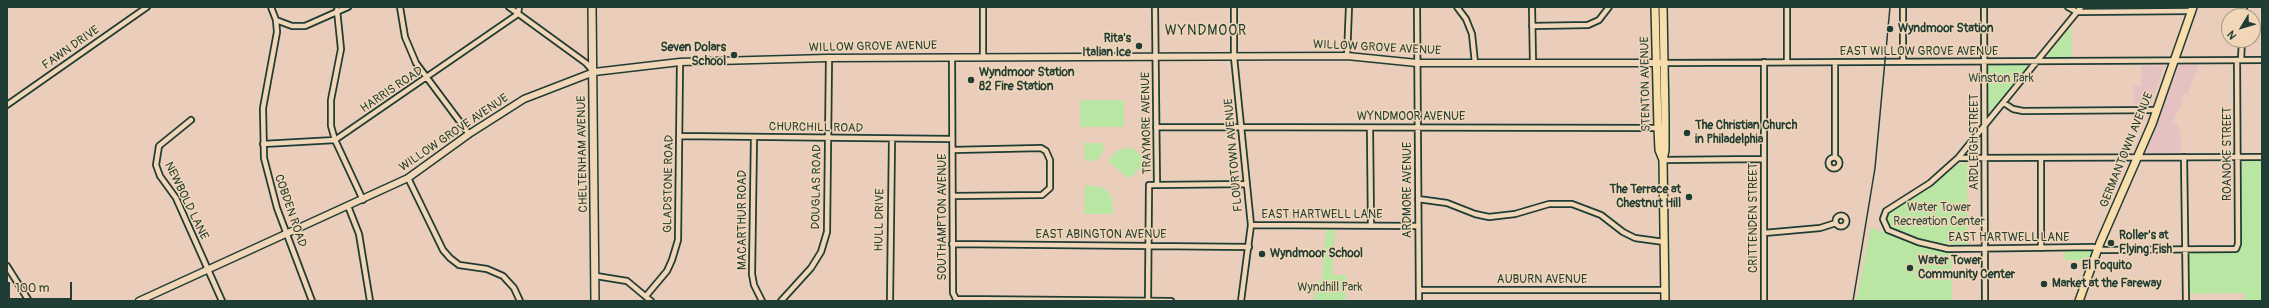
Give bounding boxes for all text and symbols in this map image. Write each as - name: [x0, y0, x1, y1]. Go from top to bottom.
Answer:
- north arrow: [2221, 8, 2261, 48]
- place label: Wyndmoor Station: [1898, 22, 1994, 36]
- street label: FAWN DRIVE: [40, 23, 102, 73]
- district label: WYNDMOOR: [1165, 23, 1247, 39]
- marker: Wyndmoor Station: [1885, 24, 1895, 34]
- text: N: [2225, 28, 2239, 42]
- place label: Rita's Italian Ice: [1082, 32, 1131, 60]
- street label: STENTON AVENUE: [1638, 36, 1654, 132]
- street label: WILLOW GROVE AVENUE: [1313, 37, 1441, 59]
- street label: WILLOW GROVE AVENUE: [809, 39, 937, 55]
- place label: Seven Dolars School: [661, 41, 726, 69]
- marker: Rita's Italian Ice: [1134, 41, 1144, 51]
- street label: EAST WILLOW GROVE AVENUE: [1840, 45, 1998, 59]
- marker: Seven Dolars School: [729, 50, 739, 60]
- street label: HARRIS ROAD: [358, 64, 426, 116]
- place label: Wyndmoor Station 82 Fire Station: [979, 66, 1075, 94]
- street label: TRAYMORE AVENUE: [1139, 72, 1155, 174]
- park label: Winston Park: [1968, 72, 2034, 86]
- marker: Wyndmoor Station 82 Fire Station: [966, 75, 976, 85]
- street label: GERMANTOWN AVENUE: [2097, 90, 2157, 210]
- street label: WILLOW GROVE AVENUE: [397, 91, 511, 175]
- street label: ARDLEIGH STREET: [1968, 94, 1982, 190]
- street label: CHELTENHAM AVENUE: [575, 95, 591, 213]
- street label: FLOURTOWN AVENUE: [1222, 98, 1246, 212]
- street label: ROANOKE STREET: [2221, 107, 2235, 201]
- street label: WYNDMOOR AVENUE: [1357, 110, 1465, 124]
- place label: The Christian Church in Philadelphia: [1695, 119, 1797, 147]
- street label: CHURCHILL ROAD: [769, 120, 863, 136]
- marker: The Christian Church in Philadelphia: [1682, 128, 1692, 138]
- street label: GLADSTONE ROAD: [661, 135, 677, 233]
- street label: ARDMORE AVENUE: [1401, 142, 1415, 238]
- street label: DOUGLAS ROAD: [809, 144, 825, 230]
- street label: SOUTHAMPTON AVENUE: [936, 153, 950, 281]
- street label: NEWBOLD LANE: [161, 160, 211, 242]
- street label: CRITTENDEN STREET: [1747, 163, 1761, 273]
- street label: MACARTHUR ROAD: [736, 170, 750, 270]
- street label: COBDEN ROAD: [271, 173, 309, 249]
- place label: The Terrace at Chestnut Hill: [1610, 183, 1681, 211]
- street label: HULL DRIVE: [872, 188, 888, 252]
- marker: The Terrace at Chestnut Hill: [1684, 192, 1694, 202]
- park label: Water Tower Recreation Center: [1893, 201, 1985, 229]
- street label: EAST HARTWELL LANE: [1262, 208, 1382, 222]
- street label: EAST ABINGTON AVENUE: [1035, 228, 1167, 242]
- place label: Roller's at Flying Fish: [2119, 229, 2172, 257]
- street label: EAST HARTWELL LANE: [1949, 231, 2069, 245]
- marker: Roller's at Flying Fish: [2106, 238, 2116, 248]
- place label: Wyndmoor School: [1270, 247, 1363, 261]
- marker: Wyndmoor School: [1257, 249, 1267, 259]
- place label: Water Tower Community Center: [1918, 254, 2015, 282]
- place label: El Poquito: [2082, 259, 2132, 273]
- marker: El Poquito: [2069, 261, 2079, 271]
- marker: Water Tower Community Center: [1905, 263, 1915, 273]
- street label: AUBURN AVENUE: [1497, 273, 1587, 287]
- scale bar: [10, 274, 74, 300]
- place label: Market at the Fareway: [2052, 277, 2161, 291]
- marker: Market at the Fareway: [2039, 279, 2049, 289]
- text: 100 m: [15, 281, 49, 296]
- park label: Wyndhill Park: [1297, 281, 1363, 295]

